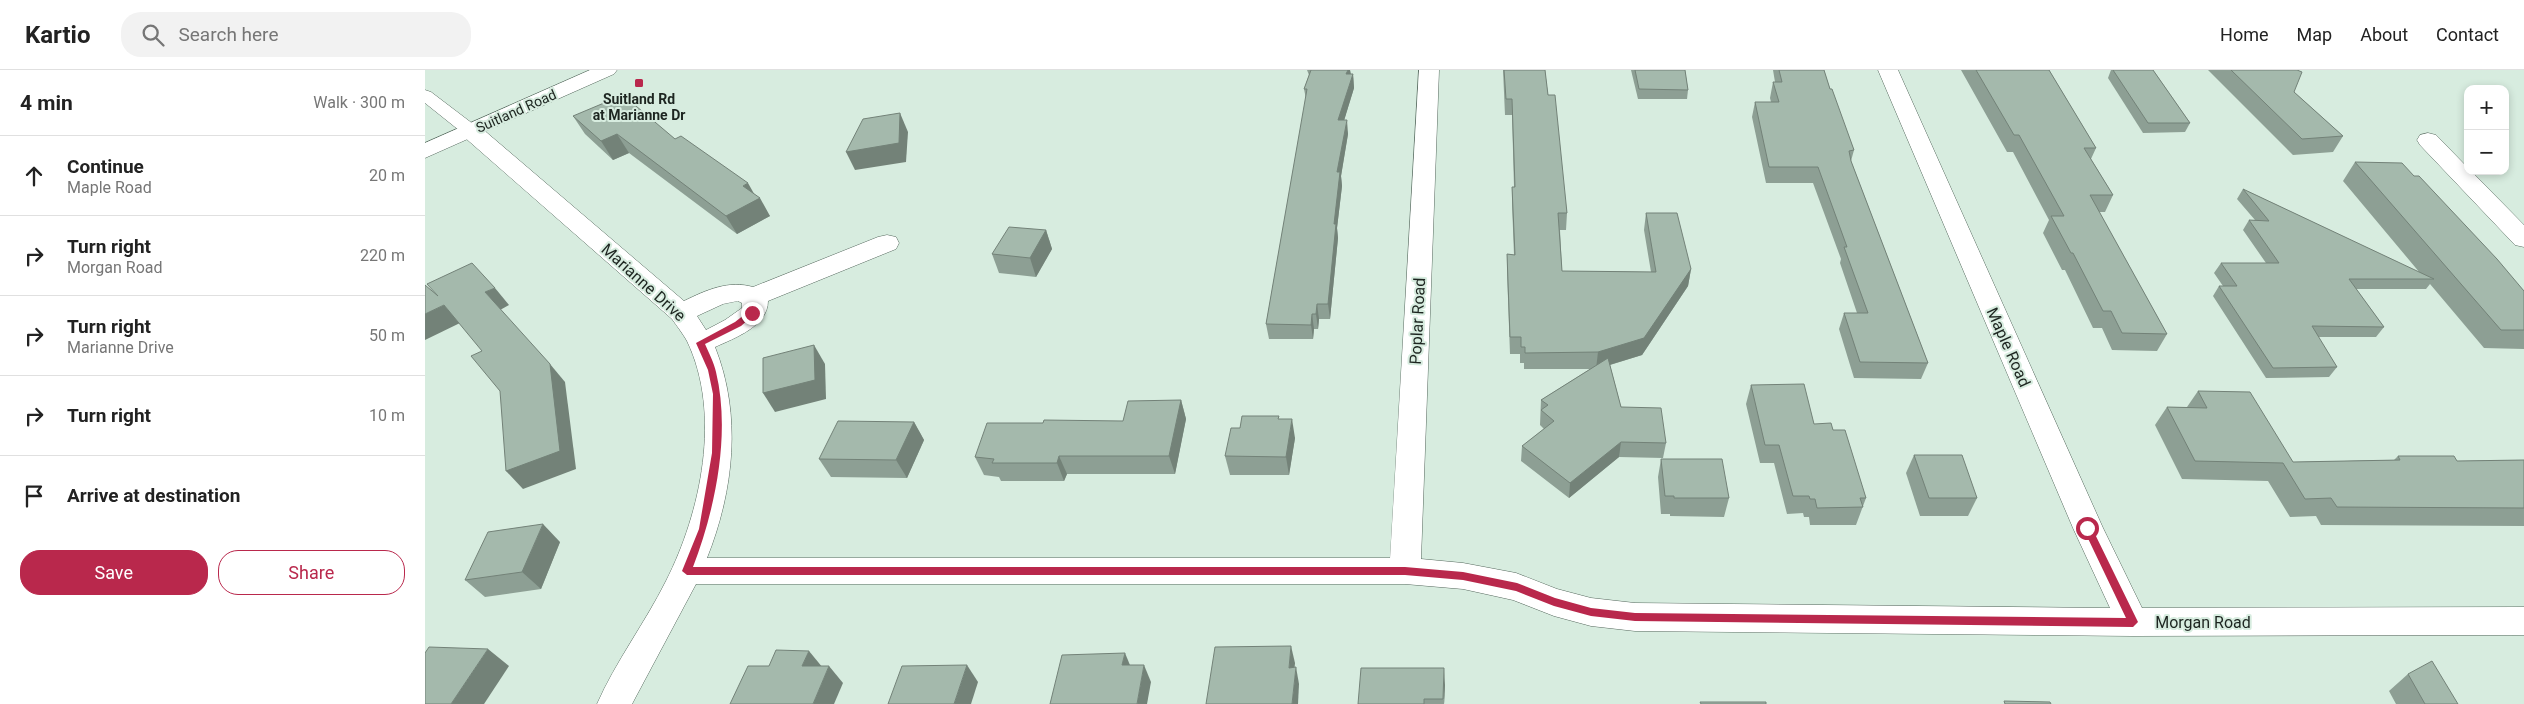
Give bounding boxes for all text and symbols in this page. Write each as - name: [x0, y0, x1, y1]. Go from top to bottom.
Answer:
- search box: [121, 12, 471, 57]
- text: Kartio: [25, 21, 91, 49]
- icon: search: [139, 21, 167, 49]
- text: Search here: [179, 23, 278, 46]
- text: Home: [2220, 24, 2269, 45]
- text: Map: [2297, 24, 2332, 45]
- text: About: [2360, 24, 2408, 45]
- text: Contact: [2436, 24, 2499, 45]
- marker: Suitland Rd at Marianne Dr: [633, 77, 645, 89]
- map controls: [2464, 85, 2509, 175]
- button: +: [2464, 85, 2509, 130]
- street label: Suitland Road: [473, 86, 559, 136]
- text: 4 min: [20, 91, 73, 115]
- place label: Suitland Rd at Marianne Dr: [593, 91, 685, 123]
- text: Walk · 300 m: [313, 93, 405, 112]
- button: −: [2464, 130, 2509, 175]
- text: Continue: [67, 155, 144, 178]
- icon: ahead: [20, 162, 48, 190]
- text: 20 m: [369, 166, 405, 185]
- text: Maple Road: [67, 178, 152, 197]
- text: Turn right: [67, 235, 151, 258]
- street label: Marianne Drive: [598, 240, 690, 325]
- icon: right: [20, 242, 48, 270]
- text: 220 m: [360, 246, 405, 265]
- text: Morgan Road: [67, 258, 163, 277]
- street label: Poplar Road: [1406, 277, 1429, 365]
- route end: [741, 302, 764, 325]
- street label: Maple Road: [1983, 305, 2034, 390]
- text: Turn right: [67, 315, 151, 338]
- icon: right: [20, 322, 48, 350]
- text: 50 m: [369, 326, 405, 345]
- text: Marianne Drive: [67, 338, 174, 357]
- icon: right: [20, 402, 48, 430]
- text: Turn right: [67, 404, 151, 427]
- text: 10 m: [369, 406, 405, 425]
- icon: arrive: [20, 482, 48, 510]
- text: Arrive at destination: [67, 484, 240, 507]
- route start: [2076, 517, 2099, 540]
- button: Save: [20, 550, 208, 595]
- button: Share: [218, 550, 405, 595]
- street label: Morgan Road: [2155, 613, 2251, 632]

